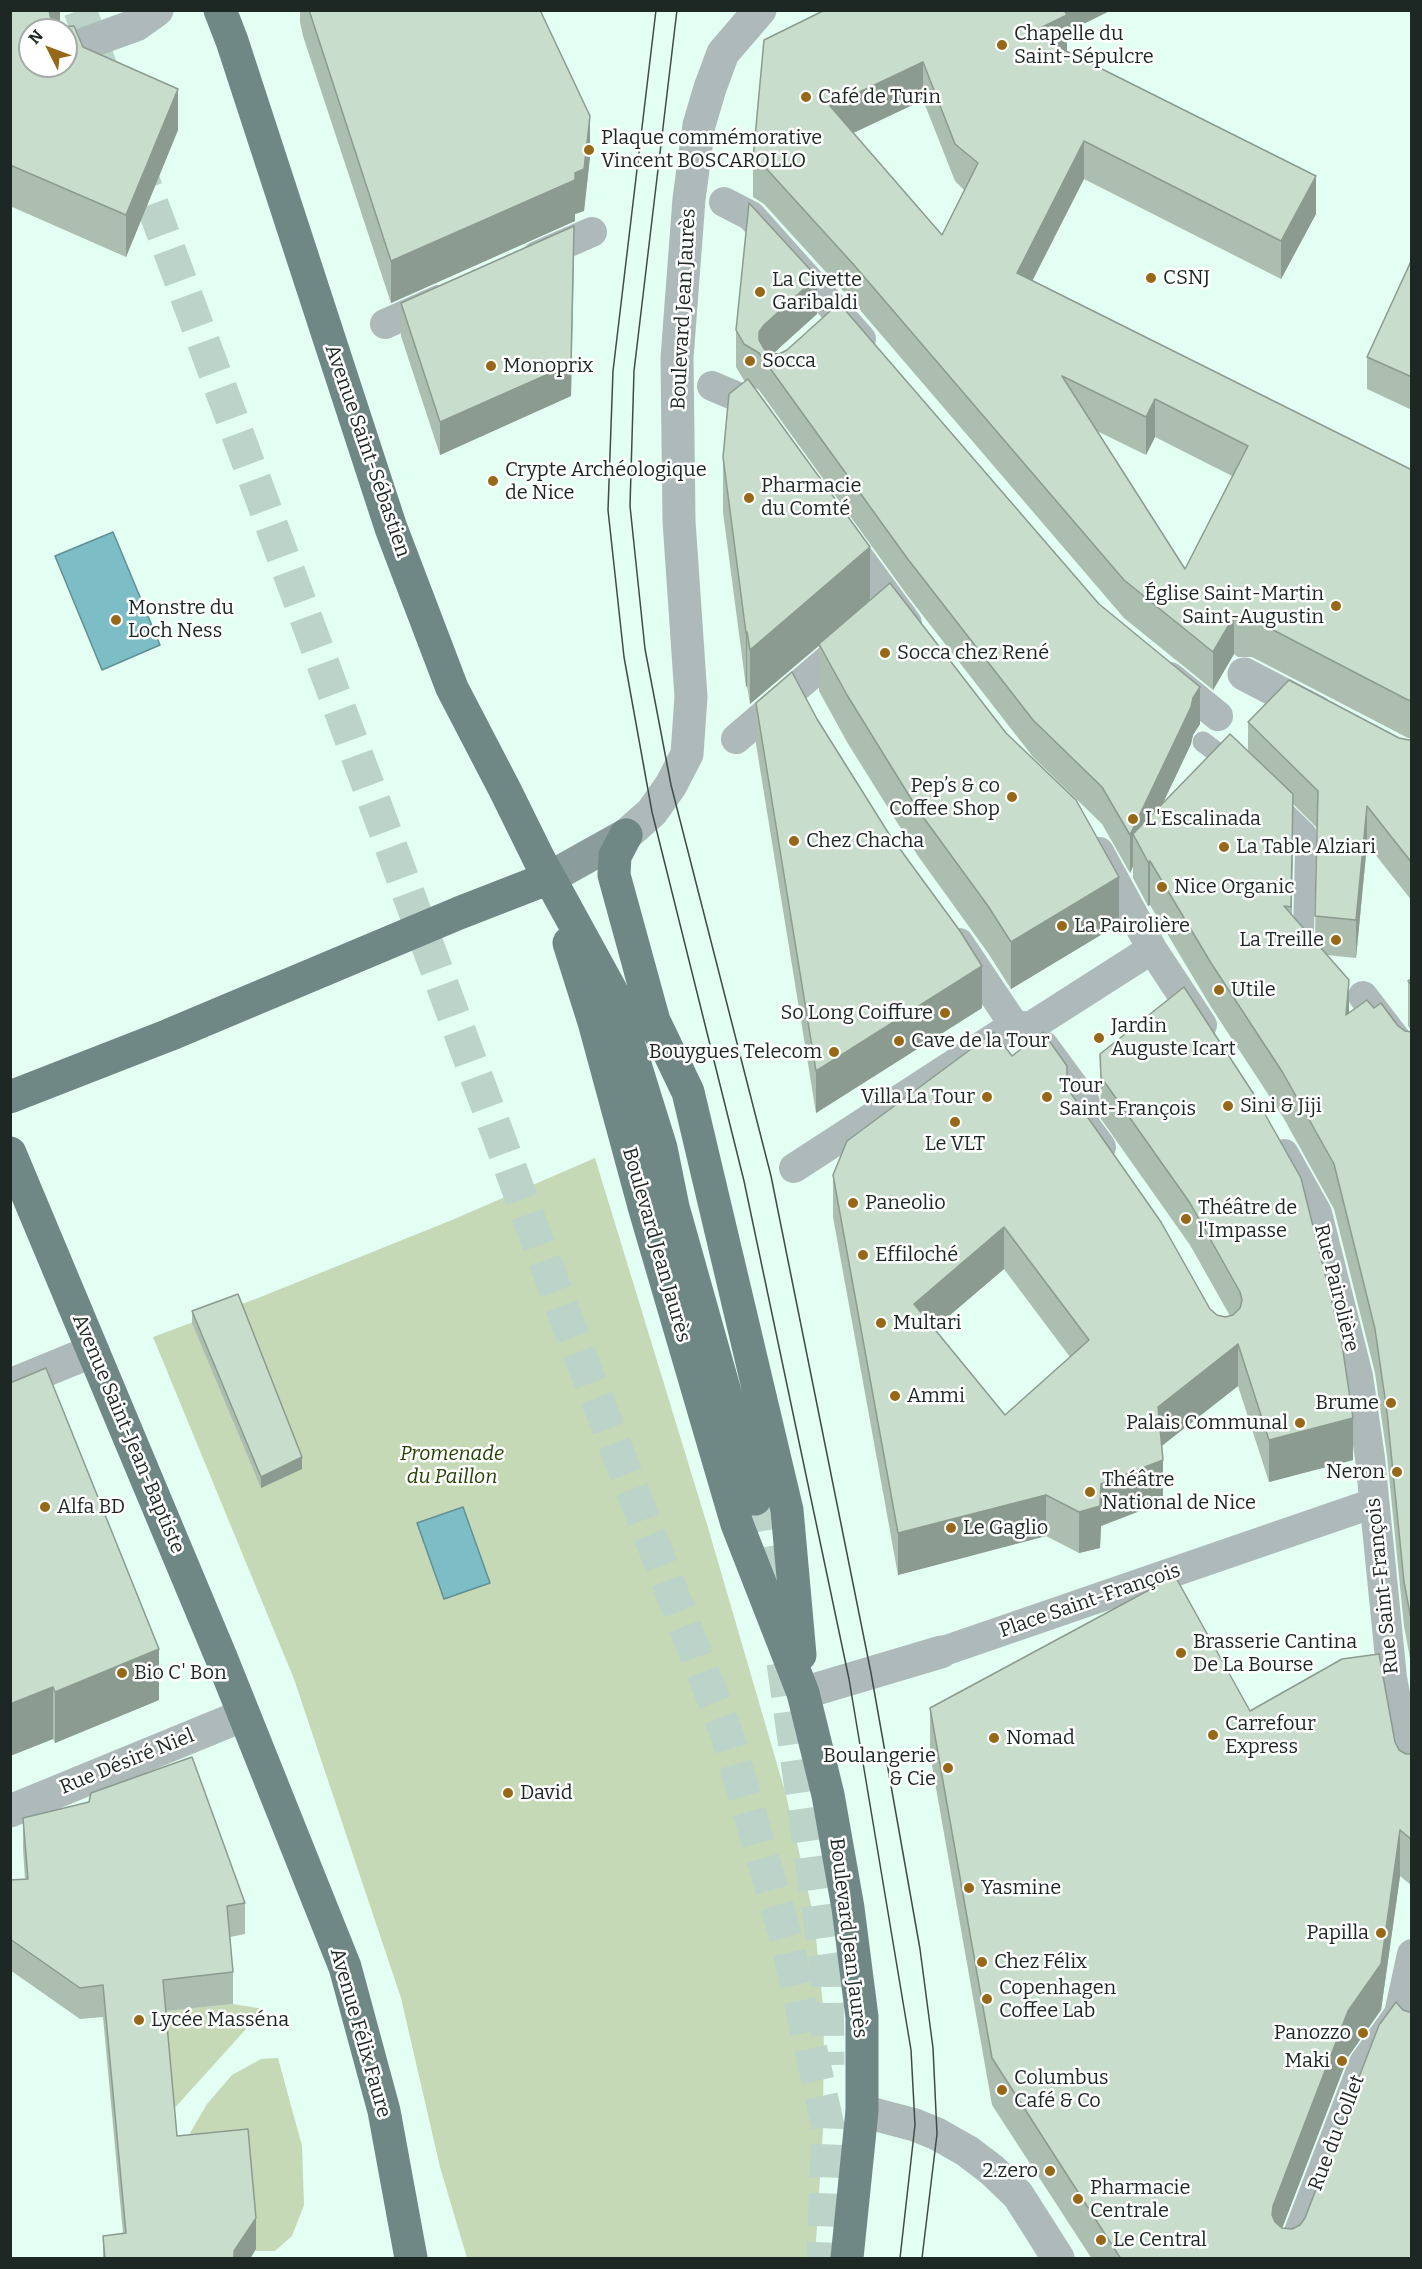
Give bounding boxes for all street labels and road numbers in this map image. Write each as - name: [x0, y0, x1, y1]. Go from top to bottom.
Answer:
- street label: Boulevard Jean Jaurès: [667, 208, 701, 410]
- street label: Avenue Saint-Sébastien: [319, 341, 415, 561]
- street label: Boulevard Jean Jaurès: [617, 1145, 695, 1345]
- street label: Rue Pairolière: [1309, 1222, 1363, 1354]
- street label: Avenue Saint-Jean-Baptiste: [67, 1311, 189, 1557]
- street label: Rue Saint-François: [1362, 1497, 1404, 1675]
- street label: Place Saint-François: [996, 1559, 1184, 1643]
- street label: Rue Désiré Niel: [56, 1724, 198, 1800]
- street label: Boulevard Jean Jaurès: [824, 1837, 872, 2039]
- street label: Avenue Félix Faure: [324, 1945, 396, 2121]
- street label: Rue du Collet: [1304, 2072, 1370, 2194]

